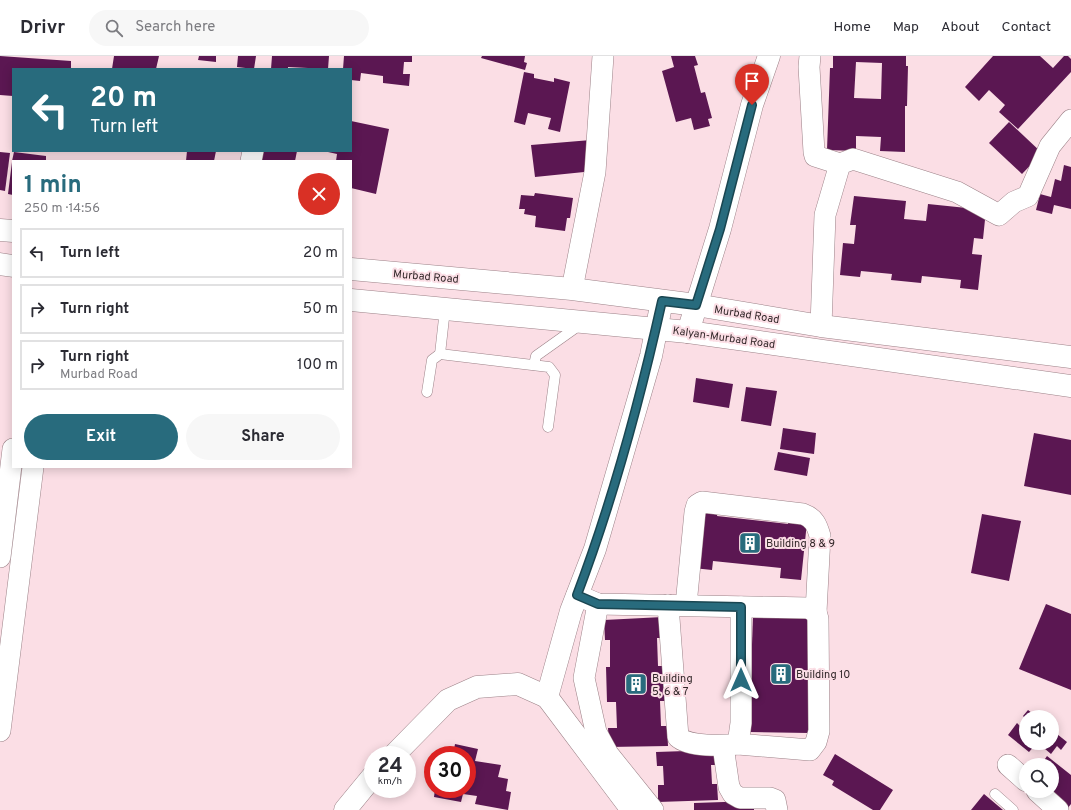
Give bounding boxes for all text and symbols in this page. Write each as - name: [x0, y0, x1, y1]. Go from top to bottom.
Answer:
- search box: [89, 10, 369, 46]
- text: Drivr: [20, 16, 65, 40]
- icon: search: [103, 17, 125, 39]
- text: Search here: [135, 18, 215, 37]
- text: Home: [834, 19, 871, 36]
- text: Map: [893, 19, 919, 36]
- text: About: [941, 19, 980, 36]
- text: Contact: [1002, 19, 1051, 36]
- pin: [735, 64, 769, 105]
- icon: arrive: [741, 70, 763, 92]
- text: 20 m: [90, 81, 157, 117]
- icon: left: [24, 84, 76, 136]
- text: Turn left: [90, 116, 158, 139]
- text: 1 min: [24, 171, 82, 201]
- button: close: [298, 173, 340, 215]
- text: 250 m · 14:56: [24, 201, 100, 217]
- icon: left: [26, 242, 48, 264]
- text: Turn left: [60, 244, 120, 263]
- text: 20 m: [303, 244, 338, 263]
- street label: Murbad Road: [392, 267, 459, 287]
- icon: right: [26, 298, 48, 320]
- text: Turn right: [60, 300, 129, 319]
- text: 50 m: [303, 300, 338, 319]
- street label: Murbad Road: [713, 303, 780, 327]
- street label: Kalyan-Murbad Road: [672, 324, 776, 352]
- text: Turn right: [60, 348, 129, 367]
- icon: right: [26, 354, 48, 376]
- text: 100 m: [297, 356, 338, 375]
- text: Murbad Road: [60, 367, 138, 383]
- button: Exit: [24, 414, 178, 460]
- button: Share: [186, 414, 340, 460]
- building icon: Building 8 & 9: [737, 530, 763, 556]
- place label: Building 8 & 9: [766, 537, 835, 551]
- position arrow: [720, 659, 762, 701]
- building icon: Building 10: [768, 661, 794, 687]
- place label: Building 10: [796, 668, 850, 682]
- building icon: Building 5, 6 & 7: [623, 671, 649, 697]
- place label: Building 5, 6 & 7: [652, 672, 693, 699]
- map controls: [1019, 710, 1059, 798]
- button: sound: [1019, 710, 1059, 750]
- speed limit sign: 30: [424, 746, 476, 798]
- text: 24: [377, 754, 403, 780]
- button: search: [1019, 758, 1059, 798]
- text: km/h: [378, 775, 402, 788]

